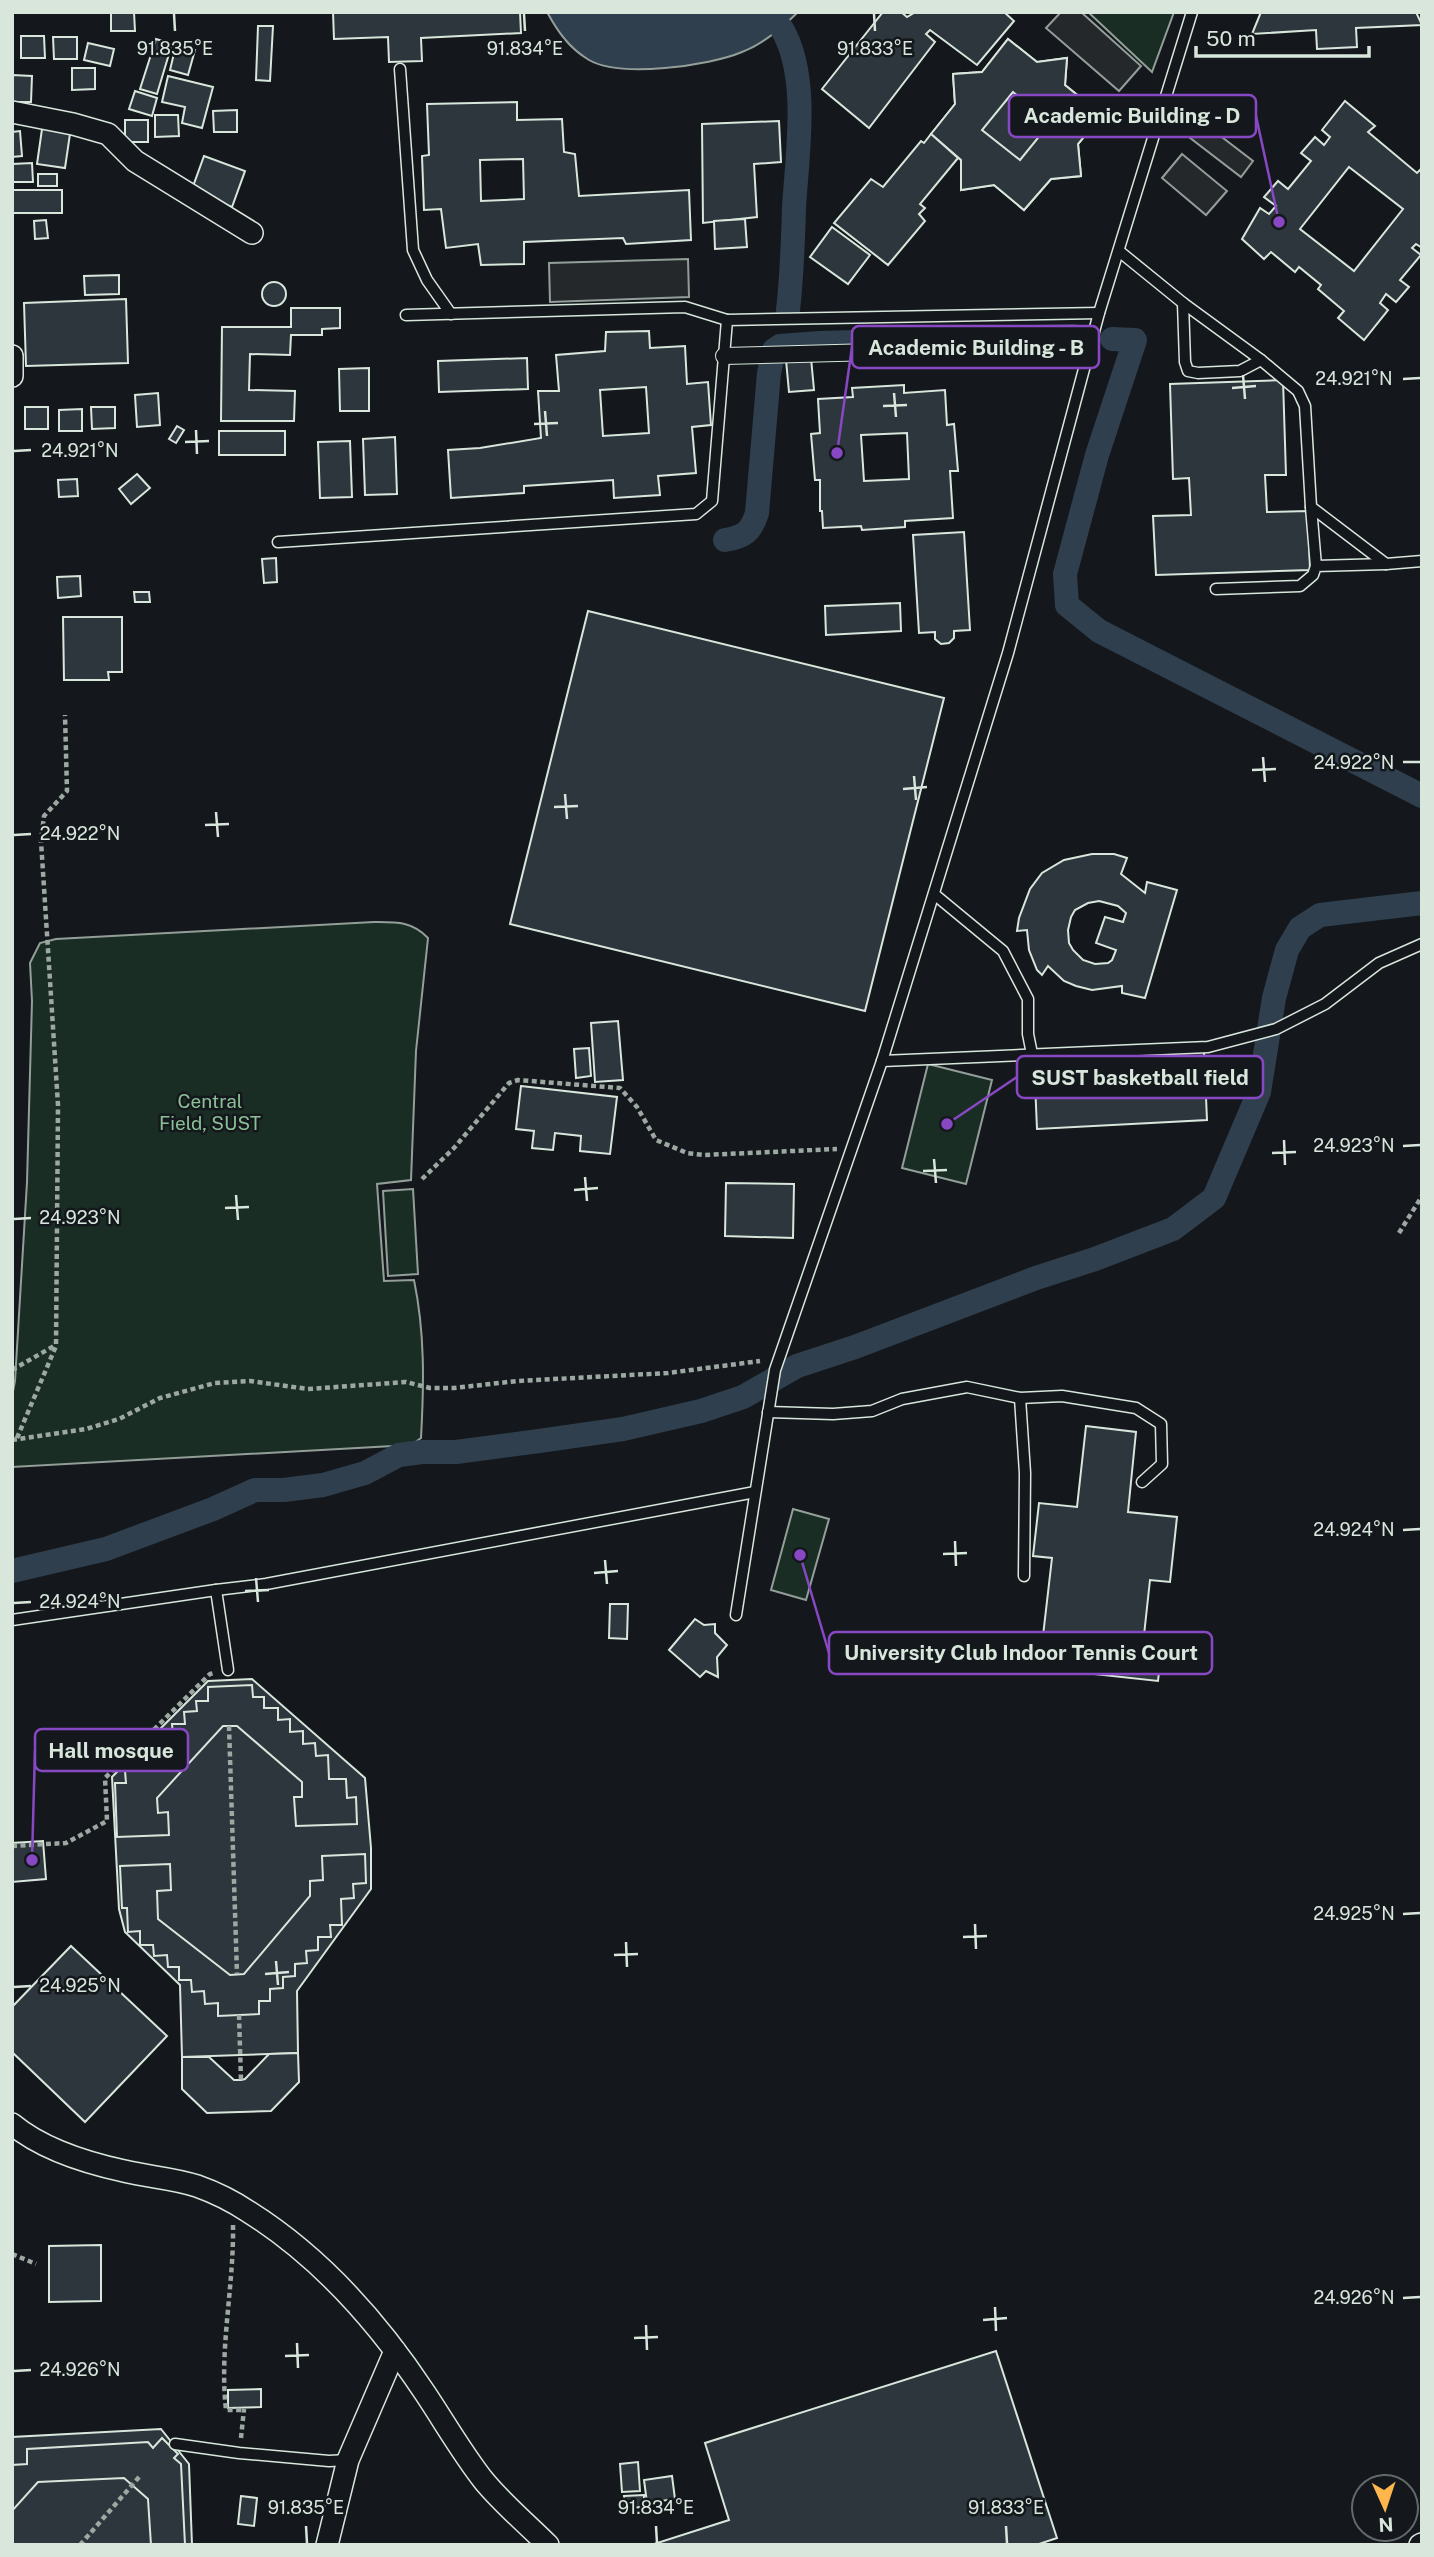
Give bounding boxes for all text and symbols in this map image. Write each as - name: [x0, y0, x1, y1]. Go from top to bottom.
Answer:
- scale bar: [1196, 14, 1369, 58]
- text: 50 m: [1206, 26, 1256, 51]
- text: 91.835°E: [137, 38, 213, 59]
- text: 91.834°E: [487, 38, 563, 59]
- text: 91.833°E: [837, 38, 913, 59]
- callout: Academic Building - D: [1009, 95, 1256, 137]
- text: Academic Building - D: [1024, 103, 1240, 128]
- callout: Academic Building - B: [852, 326, 1099, 368]
- text: Academic Building - B: [868, 335, 1084, 360]
- text: 24.921°N: [1315, 368, 1393, 389]
- text: 24.921°N: [41, 440, 119, 461]
- text: 24.922°N: [1314, 752, 1394, 773]
- text: 24.922°N: [40, 823, 120, 844]
- callout: SUST basketball field: [1017, 1056, 1263, 1098]
- text: SUST basketball field: [1031, 1065, 1249, 1090]
- park label: Central Field, SUST: [159, 1090, 261, 1134]
- text: 24.923°N: [1313, 1135, 1395, 1156]
- text: 24.923°N: [39, 1207, 121, 1228]
- text: 24.924°N: [1313, 1519, 1395, 1540]
- text: 24.924°N: [39, 1591, 121, 1612]
- callout: University Club Indoor Tennis Court: [829, 1632, 1212, 1674]
- text: University Club Indoor Tennis Court: [844, 1640, 1198, 1665]
- callout: Hall mosque: [35, 1729, 188, 1771]
- text: Hall mosque: [48, 1738, 174, 1763]
- text: 24.925°N: [1313, 1903, 1395, 1924]
- text: 24.925°N: [39, 1975, 121, 1996]
- text: 24.926°N: [1313, 2287, 1395, 2308]
- text: 24.926°N: [39, 2359, 121, 2380]
- north arrow: [1350, 2473, 1420, 2543]
- text: 91.835°E: [268, 2497, 344, 2518]
- text: 91.834°E: [618, 2497, 694, 2518]
- text: 91.833°E: [968, 2497, 1044, 2518]
- text: N: [1378, 2514, 1394, 2536]

